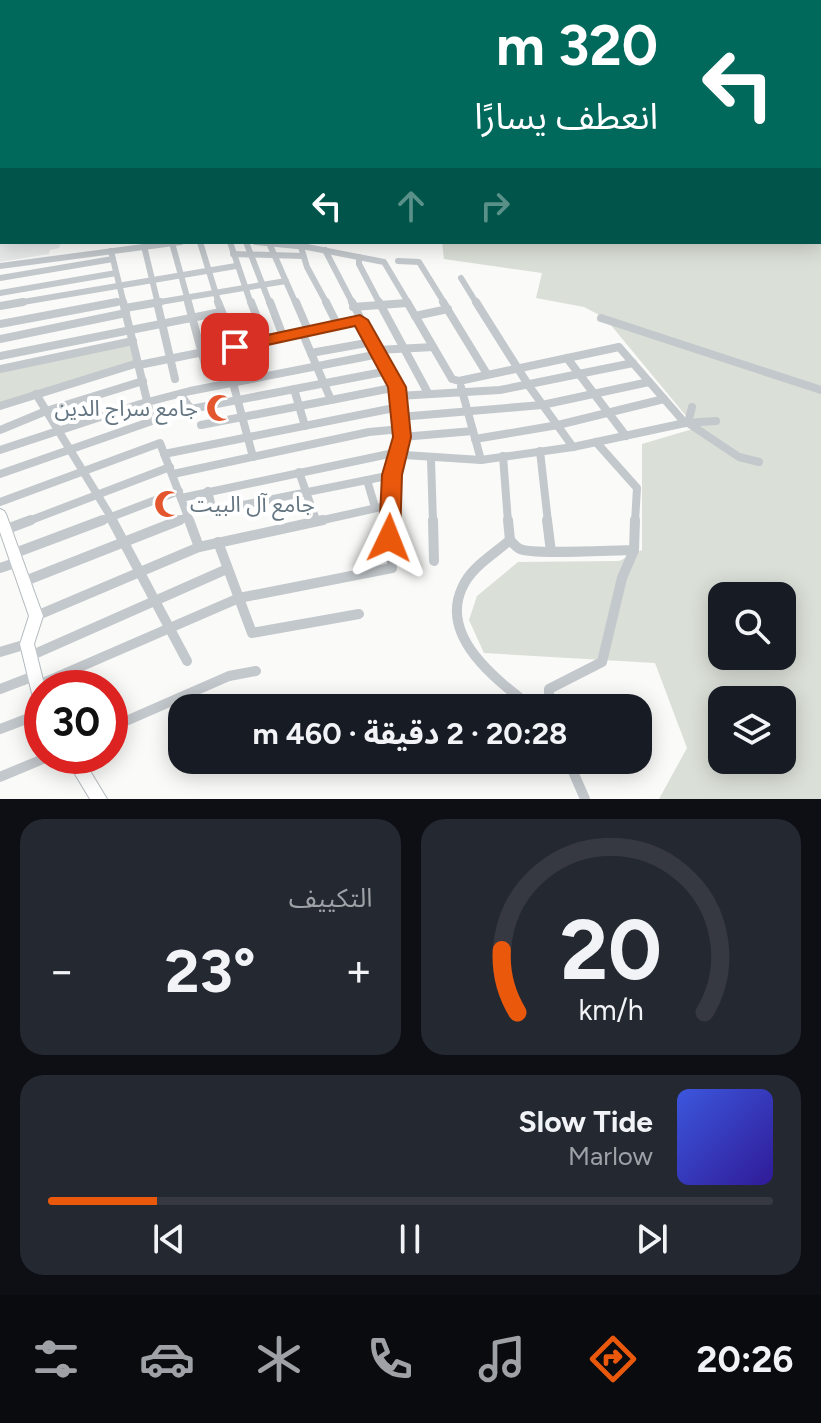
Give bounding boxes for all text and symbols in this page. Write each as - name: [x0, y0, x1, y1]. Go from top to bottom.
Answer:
- text: 320 m: [496, 12, 658, 79]
- icon: left: [686, 32, 790, 136]
- text: انعطف يسارًا: [474, 95, 658, 138]
- icon: left: [305, 184, 349, 228]
- icon: ahead: [389, 184, 433, 228]
- icon: right: [473, 184, 517, 228]
- pin: [201, 313, 269, 381]
- icon: arrive: [213, 325, 257, 369]
- mosque icon: جامع سراج الدين: [205, 393, 235, 423]
- place label: جامع سراج الدين: [55, 395, 198, 425]
- mosque icon: جامع آل البيت: [153, 489, 183, 519]
- place label: جامع آل البيت: [190, 491, 315, 521]
- position arrow: [347, 496, 431, 580]
- map controls: [708, 582, 796, 774]
- button: search: [708, 582, 796, 670]
- speed limit sign: 30: [24, 670, 128, 774]
- button: layers: [708, 686, 796, 774]
- text: 20:28 · 2 دقيقة · 460 m: [253, 715, 567, 752]
- text: التكييف: [289, 882, 373, 914]
- text: 20: [560, 900, 662, 1000]
- text: 23°: [165, 935, 256, 1007]
- text: −: [48, 944, 75, 997]
- text: +: [345, 944, 373, 997]
- text: km/h: [578, 993, 643, 1027]
- text: Slow Tide: [519, 1103, 653, 1140]
- text: Marlow: [568, 1140, 653, 1172]
- icon: previous: [147, 1217, 191, 1261]
- icon: pause: [388, 1217, 432, 1261]
- icon: next: [630, 1217, 674, 1261]
- icon: filters: [28, 1331, 84, 1387]
- icon: car: [139, 1331, 195, 1387]
- icon: climate: [251, 1331, 307, 1387]
- icon: phone: [362, 1331, 418, 1387]
- icon: music: [474, 1331, 530, 1387]
- icon: directions: [585, 1331, 641, 1387]
- text: 20:26: [697, 1338, 793, 1381]

